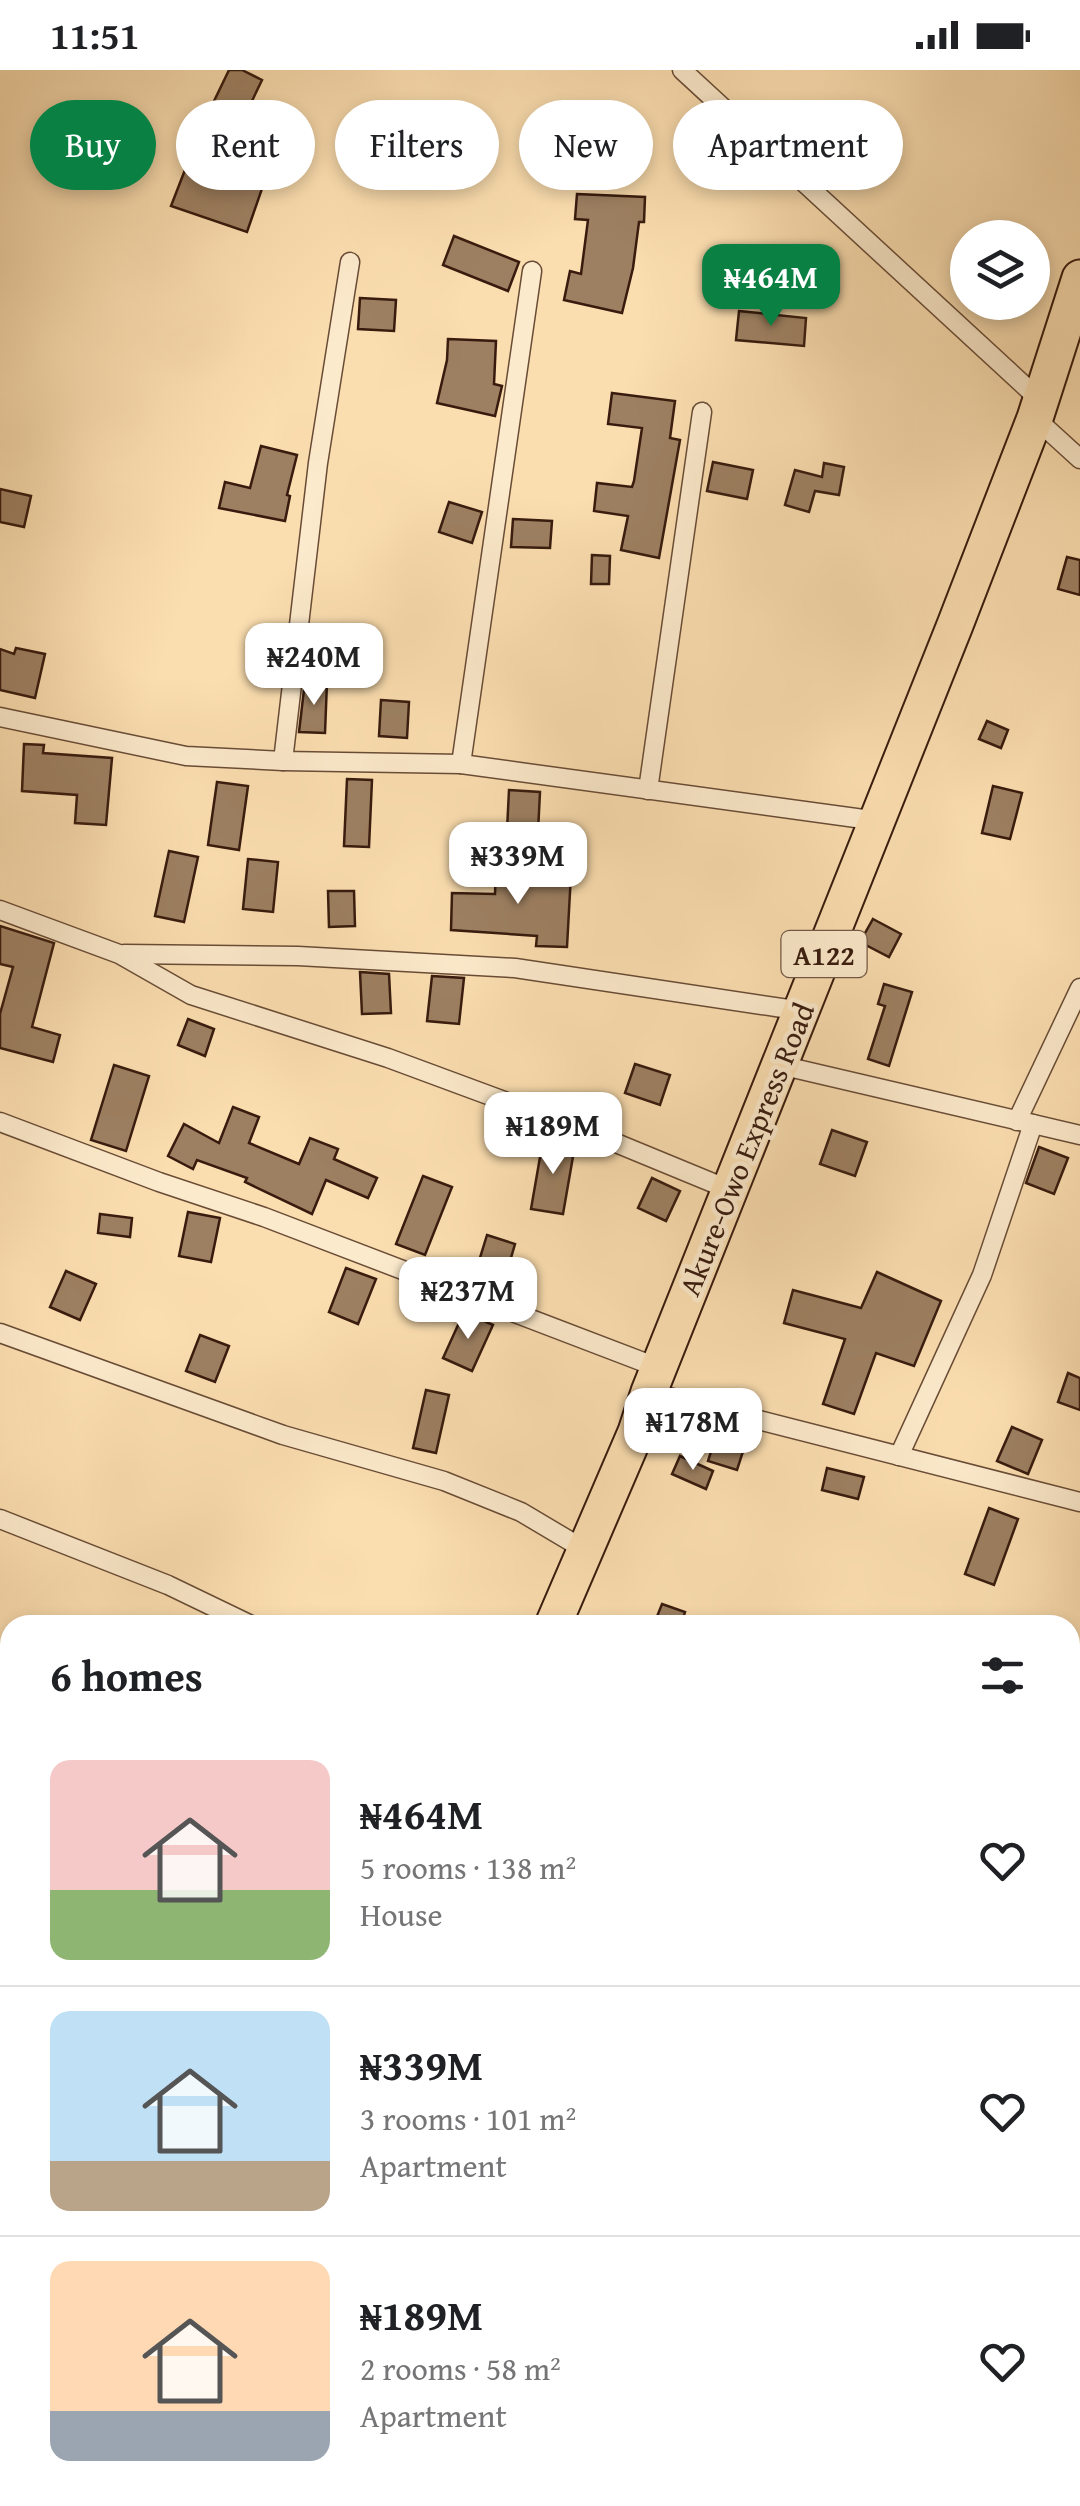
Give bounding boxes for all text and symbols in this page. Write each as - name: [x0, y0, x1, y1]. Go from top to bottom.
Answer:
- text: 11:51: [50, 7, 140, 63]
- chip: Buy: [30, 100, 156, 190]
- chip: Rent: [176, 100, 315, 190]
- chip: Filters: [335, 100, 499, 190]
- chip: New: [519, 100, 653, 190]
- chip: Apartment: [673, 100, 903, 190]
- map controls: [950, 220, 1050, 320]
- button: layers: [950, 220, 1050, 320]
- pin: ₦464M: [701, 244, 841, 329]
- text: ₦464M: [724, 253, 818, 300]
- pin: ₦240M: [244, 623, 384, 708]
- text: ₦240M: [267, 632, 361, 679]
- pin: ₦339M: [448, 822, 588, 907]
- text: ₦339M: [471, 831, 565, 878]
- road number: A122: [782, 931, 866, 977]
- street label: Akure-Owo Express Road: [667, 996, 825, 1302]
- pin: ₦189M: [483, 1092, 623, 1177]
- text: ₦189M: [506, 1101, 600, 1148]
- pin: ₦237M: [398, 1257, 538, 1342]
- text: ₦237M: [421, 1266, 515, 1313]
- pin: ₦178M: [623, 1388, 763, 1473]
- text: ₦178M: [646, 1397, 740, 1444]
- text: 6 homes: [50, 1645, 203, 1706]
- icon: filters: [975, 1648, 1030, 1703]
- text: ₦464M: [360, 1783, 483, 1844]
- icon: home: [130, 1800, 250, 1920]
- icon: heart: [975, 1833, 1030, 1888]
- text: 5 rooms · 138 m²: [360, 1844, 576, 1891]
- text: House: [360, 1891, 443, 1938]
- text: ₦339M: [360, 2034, 483, 2095]
- icon: home: [130, 2051, 250, 2171]
- icon: heart: [975, 2084, 1030, 2139]
- text: 3 rooms · 101 m²: [360, 2095, 576, 2142]
- text: Apartment: [360, 2142, 507, 2189]
- text: ₦189M: [360, 2284, 483, 2345]
- icon: home: [130, 2301, 250, 2421]
- icon: heart: [975, 2334, 1030, 2389]
- text: 2 rooms · 58 m²: [360, 2345, 561, 2392]
- text: Apartment: [360, 2392, 507, 2439]

